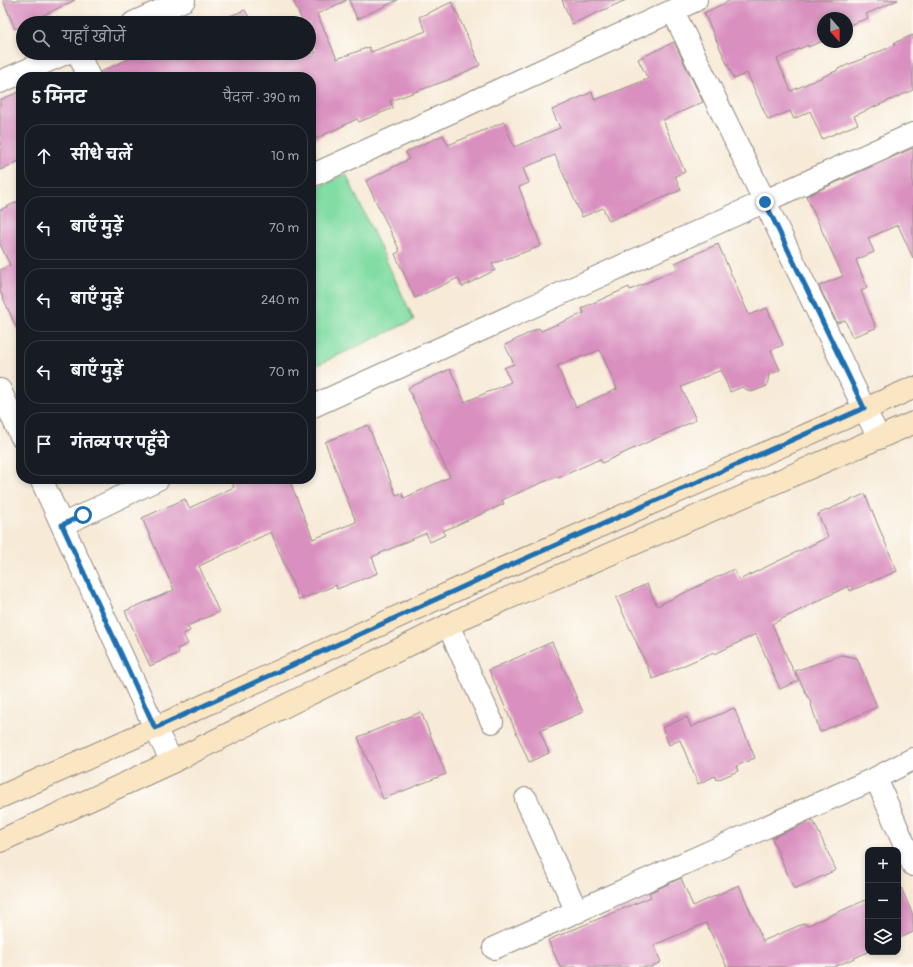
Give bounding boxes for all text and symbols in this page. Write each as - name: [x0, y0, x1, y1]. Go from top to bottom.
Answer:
- north arrow: [817, 12, 853, 48]
- search box: [16, 16, 316, 60]
- icon: search: [30, 27, 52, 49]
- text: यहाँ खोजें: [62, 28, 126, 47]
- text: 5 मिनट: [32, 87, 86, 108]
- text: पैदल · 390 m: [223, 90, 300, 106]
- icon: ahead: [33, 145, 55, 167]
- text: सीधे चलें: [71, 146, 132, 165]
- text: 10 m: [271, 148, 299, 164]
- route end: [756, 193, 774, 211]
- icon: left: [33, 217, 55, 239]
- text: बाएँ मुड़ें: [71, 218, 123, 237]
- text: 70 m: [269, 220, 299, 236]
- icon: left: [33, 289, 55, 311]
- text: बाएँ मुड़ें: [71, 290, 123, 309]
- text: 240 m: [261, 292, 299, 308]
- icon: left: [33, 361, 55, 383]
- text: बाएँ मुड़ें: [71, 362, 123, 381]
- text: 70 m: [269, 364, 299, 380]
- icon: arrive: [33, 433, 55, 455]
- text: गंतव्य पर पहुँचे: [71, 434, 169, 453]
- route start: [74, 506, 92, 524]
- map controls: [865, 847, 901, 955]
- button: +: [865, 847, 901, 883]
- button: −: [865, 883, 901, 919]
- button: layers: [865, 919, 901, 955]

